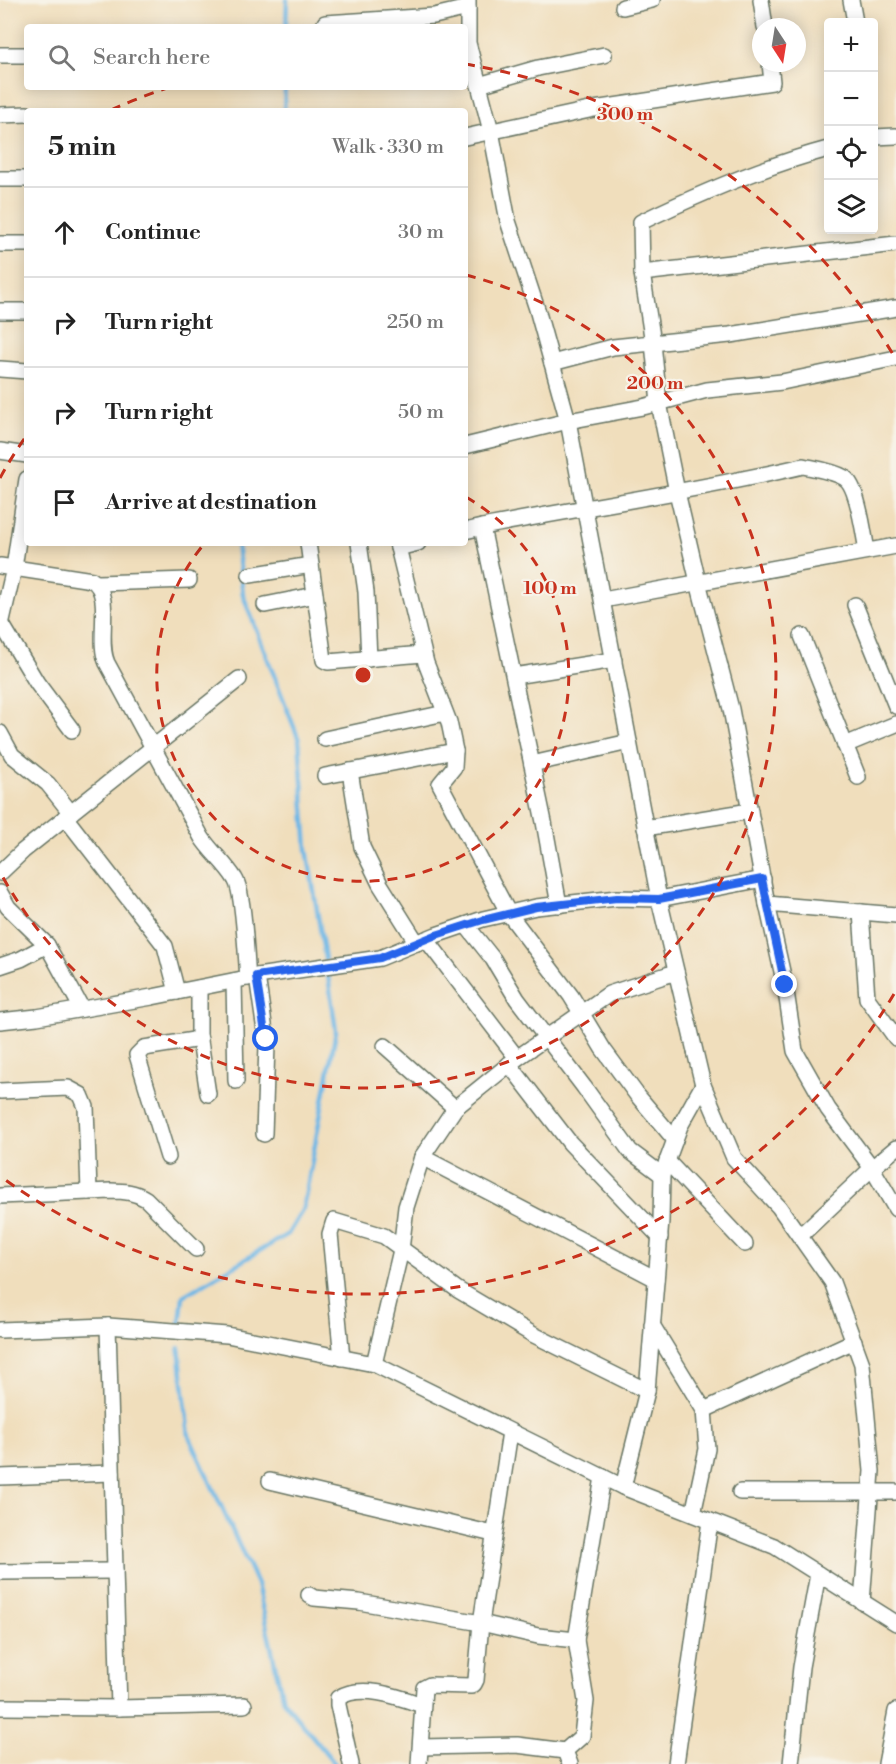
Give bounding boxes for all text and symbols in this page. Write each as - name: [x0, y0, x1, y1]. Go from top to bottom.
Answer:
- north arrow: [752, 18, 806, 72]
- map controls: [824, 18, 878, 234]
- button: +: [824, 18, 878, 72]
- search box: [24, 24, 468, 90]
- icon: search: [45, 41, 78, 74]
- text: Search here: [93, 44, 210, 71]
- button: −: [824, 72, 878, 126]
- text: 300 m: [597, 103, 654, 126]
- button: locate: [824, 126, 878, 180]
- text: 5 min: [48, 131, 116, 163]
- text: Walk · 330 m: [332, 135, 444, 160]
- button: layers: [824, 180, 878, 234]
- icon: ahead: [48, 216, 81, 249]
- text: Continue: [105, 219, 201, 246]
- text: 30 m: [398, 220, 444, 245]
- icon: right: [48, 306, 81, 339]
- text: Turn right: [105, 309, 213, 336]
- text: 250 m: [387, 310, 444, 335]
- text: 200 m: [627, 372, 684, 395]
- icon: right: [48, 396, 81, 429]
- text: Turn right: [105, 399, 213, 426]
- text: 50 m: [398, 400, 444, 425]
- icon: arrive: [48, 486, 81, 519]
- text: Arrive at destination: [105, 489, 317, 516]
- text: 100 m: [523, 577, 577, 600]
- centre of rings: [353, 665, 373, 685]
- route end: [771, 971, 797, 997]
- route start: [252, 1025, 278, 1051]

